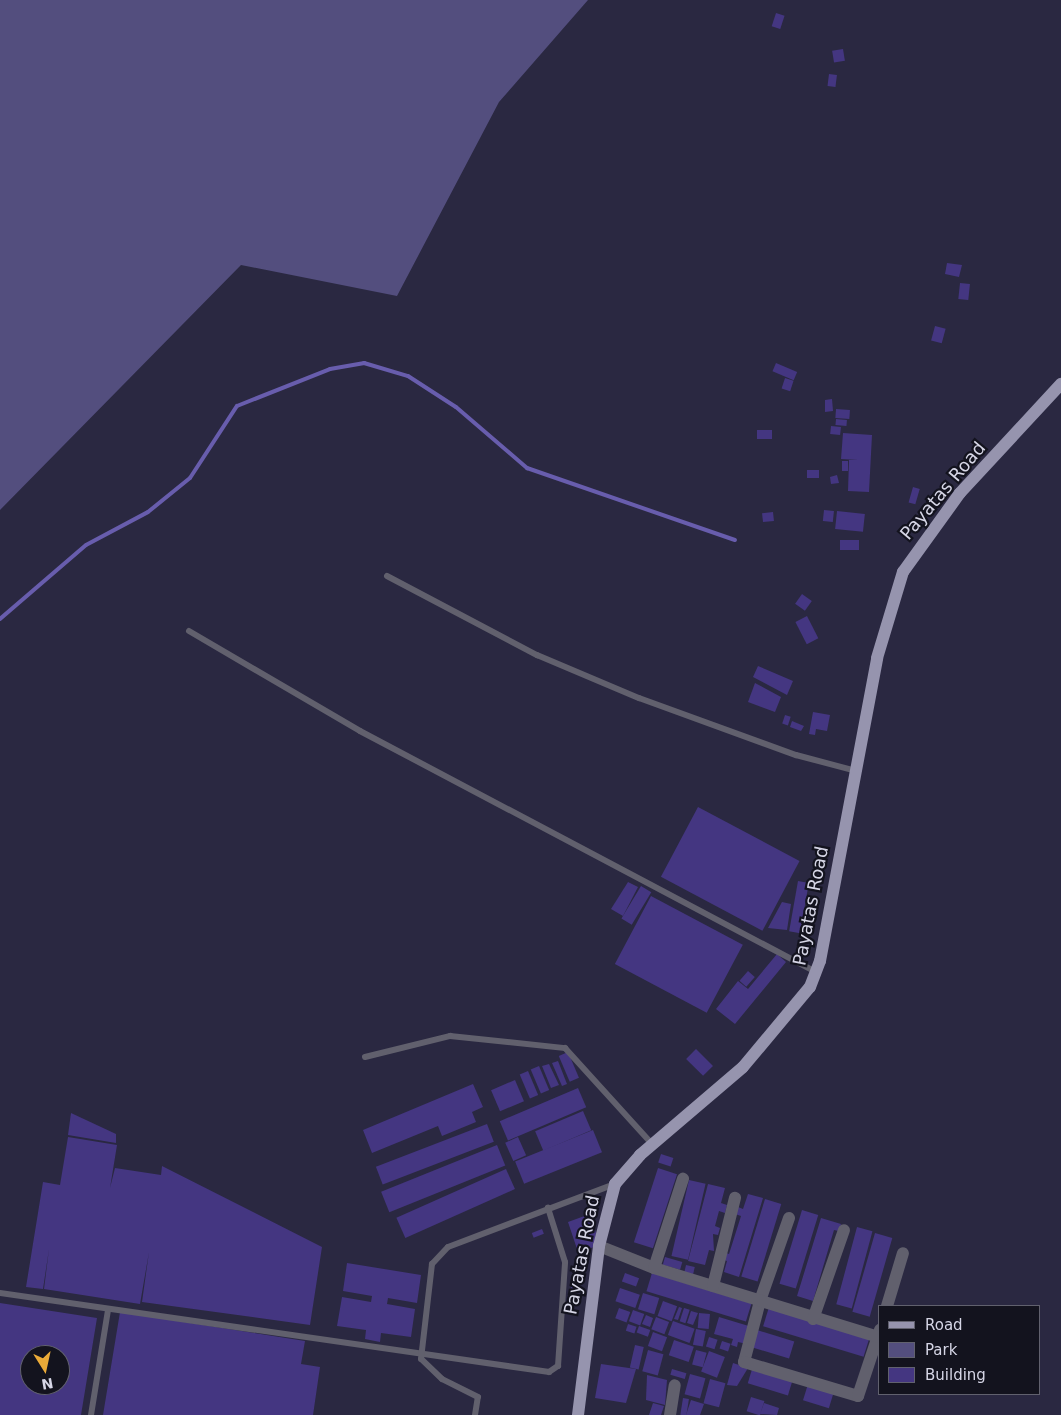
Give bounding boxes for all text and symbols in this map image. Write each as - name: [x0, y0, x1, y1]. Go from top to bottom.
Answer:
- street label: Payatas Road: [896, 438, 990, 544]
- street label: Payatas Road: [789, 844, 833, 968]
- street label: Payatas Road: [560, 1193, 604, 1317]
- legend: [878, 1305, 1041, 1395]
- text: Road: [925, 1316, 963, 1334]
- text: Park: [925, 1341, 957, 1359]
- north arrow: [20, 1345, 70, 1395]
- text: Building: [925, 1366, 986, 1384]
- text: N: [40, 1375, 55, 1393]

